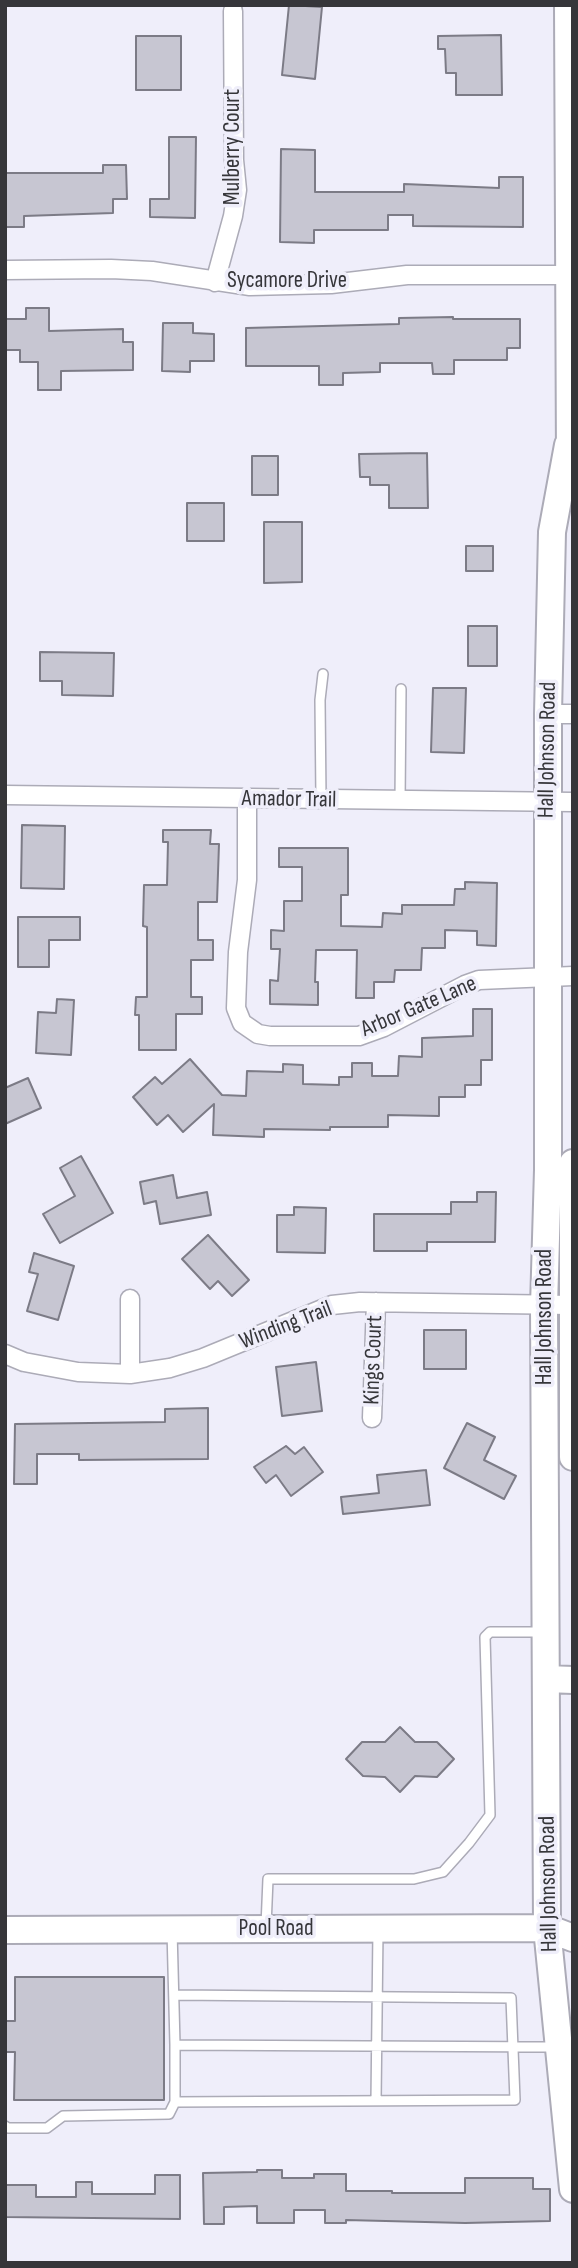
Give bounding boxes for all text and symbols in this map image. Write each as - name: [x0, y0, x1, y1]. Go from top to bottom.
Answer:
- street label: Mulberry Court: [219, 89, 247, 205]
- street label: Sycamore Drive: [227, 267, 347, 295]
- street label: Hall Johnson Road: [533, 682, 563, 818]
- street label: Amador Trail: [241, 785, 337, 815]
- street label: Arbor Gate Lane: [357, 970, 481, 1044]
- street label: Hall Johnson Road: [531, 1249, 559, 1385]
- street label: Winding Trail: [236, 1296, 336, 1356]
- street label: Kings Court: [359, 1315, 389, 1405]
- street label: Hall Johnson Road: [534, 1816, 564, 1952]
- street label: Pool Road: [238, 1915, 314, 1943]

